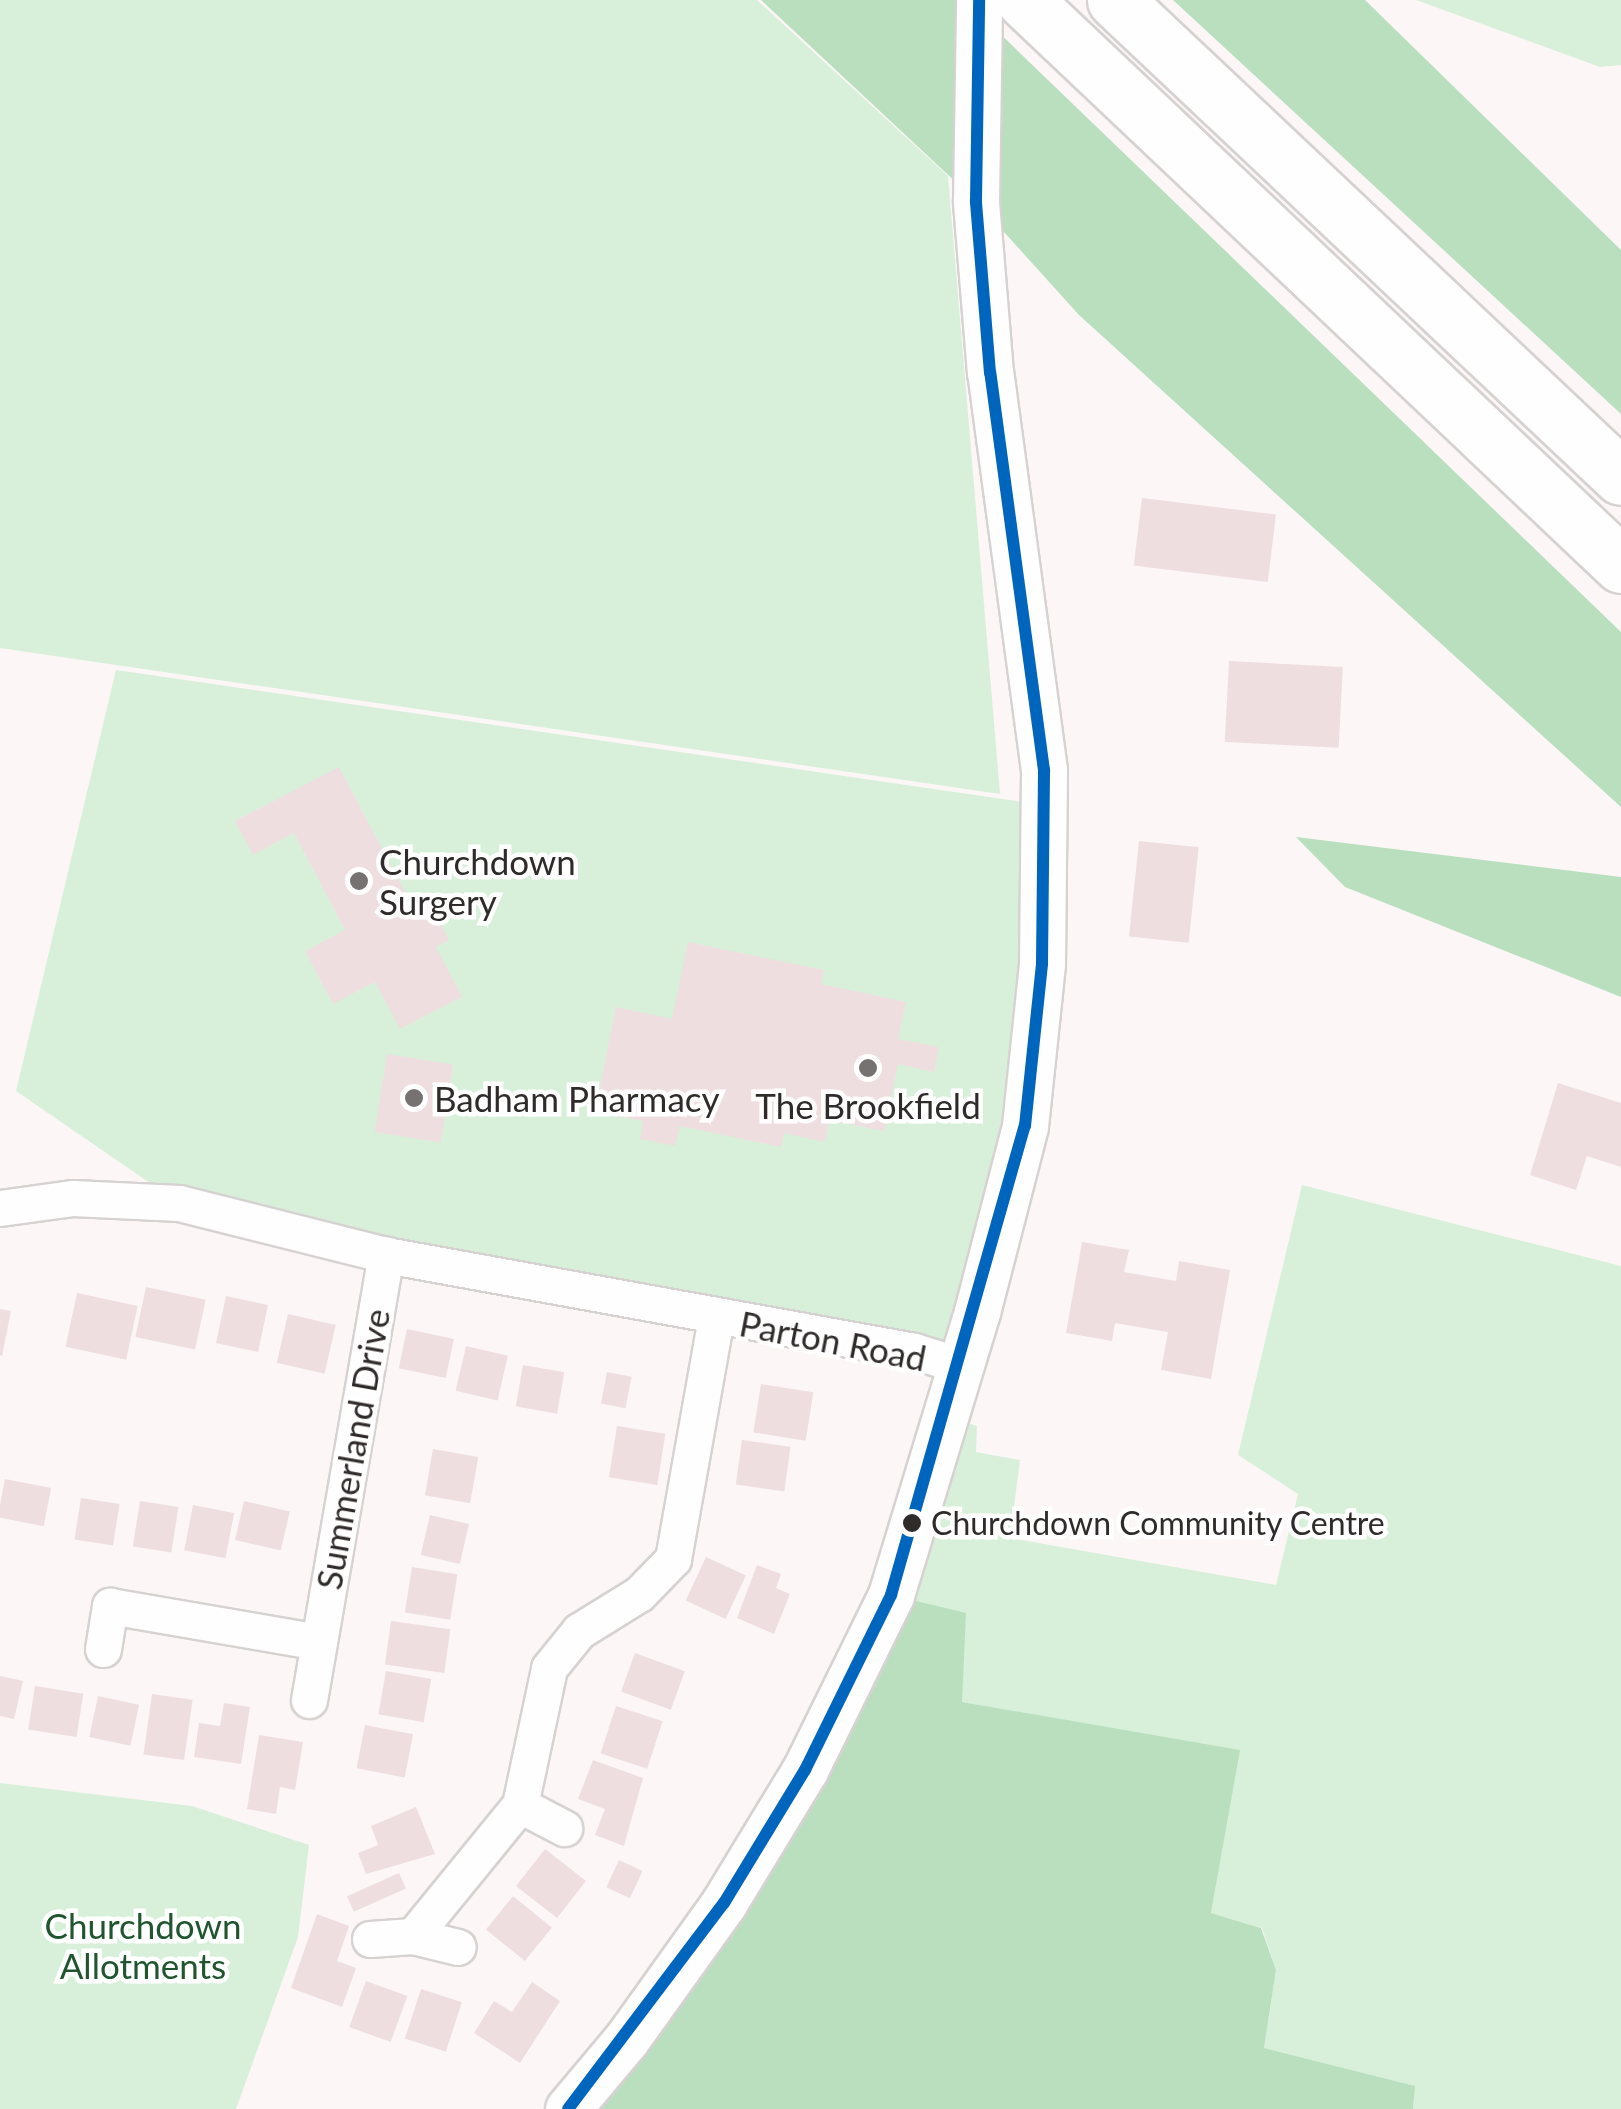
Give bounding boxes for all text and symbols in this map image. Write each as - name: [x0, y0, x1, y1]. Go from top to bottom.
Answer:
- place label: Churchdown Surgery: [379, 840, 576, 922]
- marker: Churchdown Surgery: [348, 870, 370, 892]
- marker: The Brookfield: [857, 1057, 879, 1079]
- place label: Badham Pharmacy: [434, 1077, 720, 1119]
- place label: The Brookfield: [755, 1084, 981, 1126]
- marker: Badham Pharmacy: [403, 1087, 425, 1109]
- street label: Parton Road: [736, 1301, 930, 1379]
- street label: Summerland Drive: [307, 1305, 397, 1593]
- place label: Churchdown Community Centre: [931, 1504, 1386, 1542]
- marker: Churchdown Community Centre: [902, 1513, 922, 1533]
- park label: Churchdown Allotments: [45, 1904, 241, 1986]

